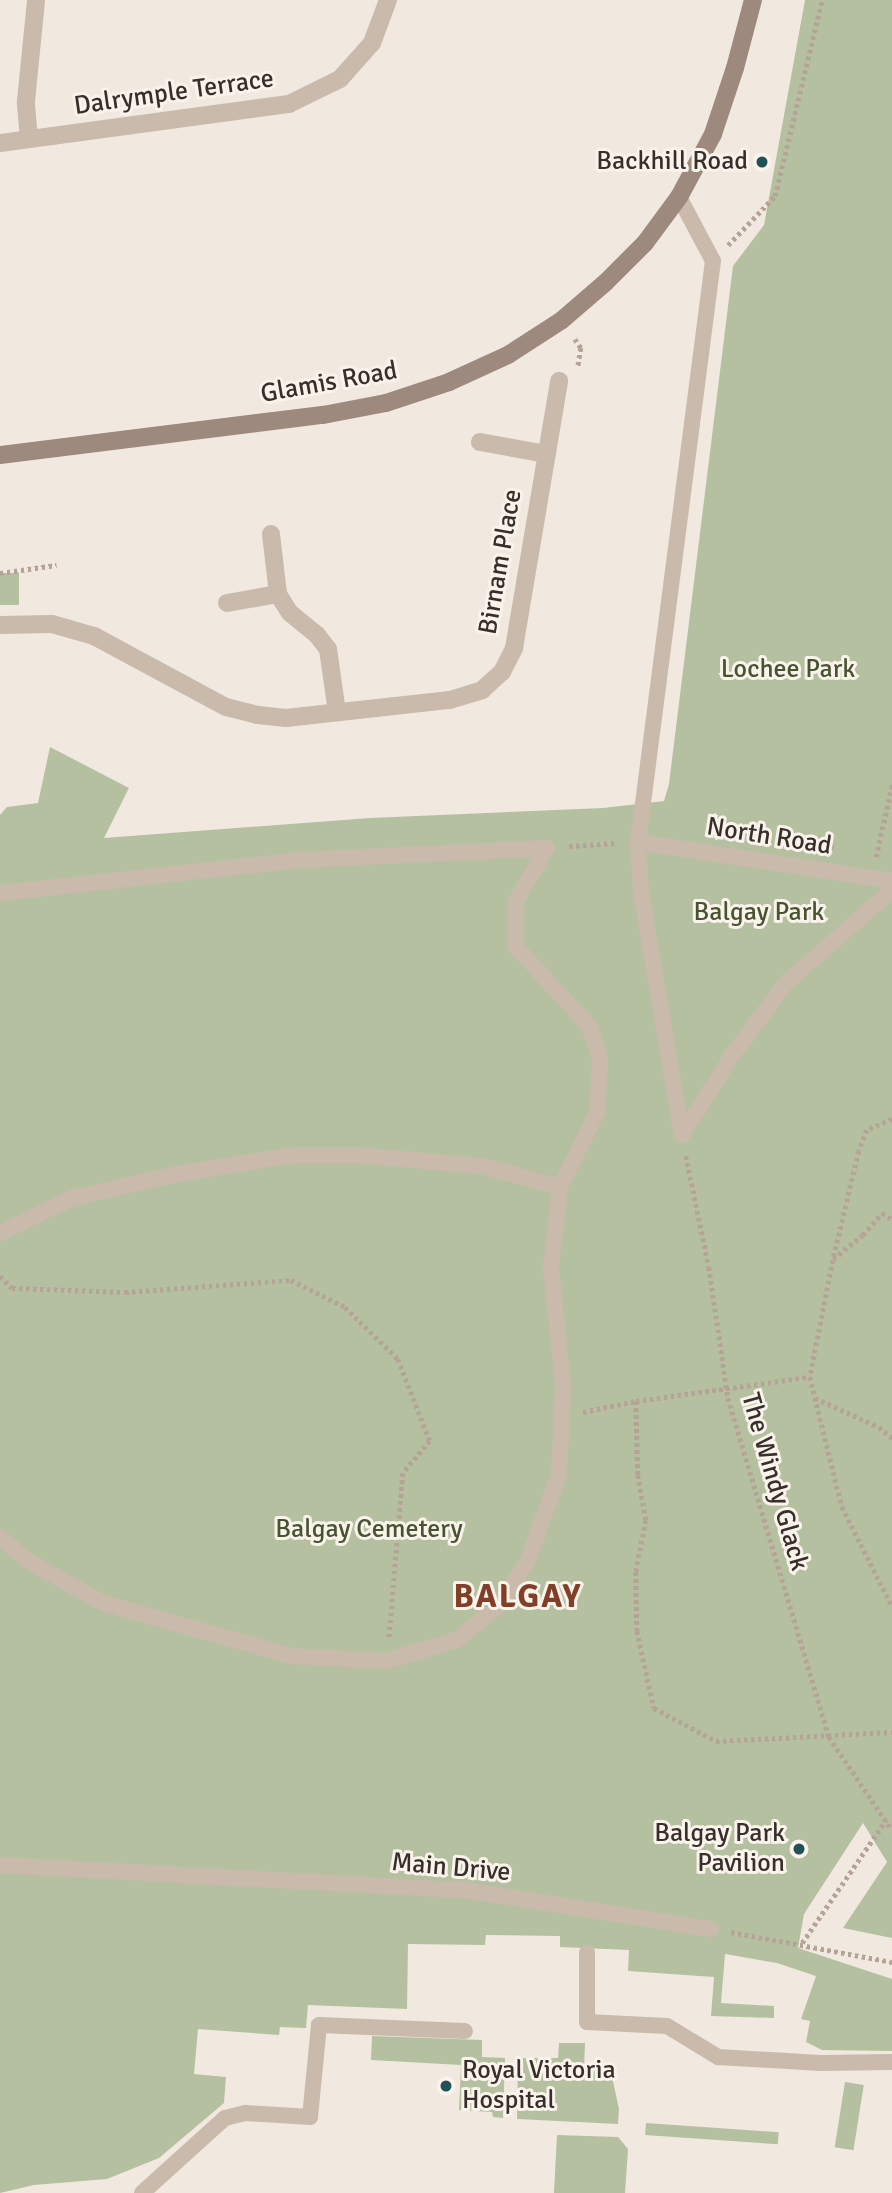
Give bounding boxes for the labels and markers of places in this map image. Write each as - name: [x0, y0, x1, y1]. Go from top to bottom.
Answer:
- place label: Backhill Road: [596, 146, 748, 178]
- marker: Backhill Road: [754, 154, 770, 170]
- place label: Balgay Park Pavilion: [654, 1818, 785, 1880]
- marker: Balgay Park Pavilion: [791, 1841, 807, 1857]
- place label: Royal Victoria Hospital: [462, 2055, 616, 2116]
- marker: Royal Victoria Hospital: [436, 2076, 456, 2096]

